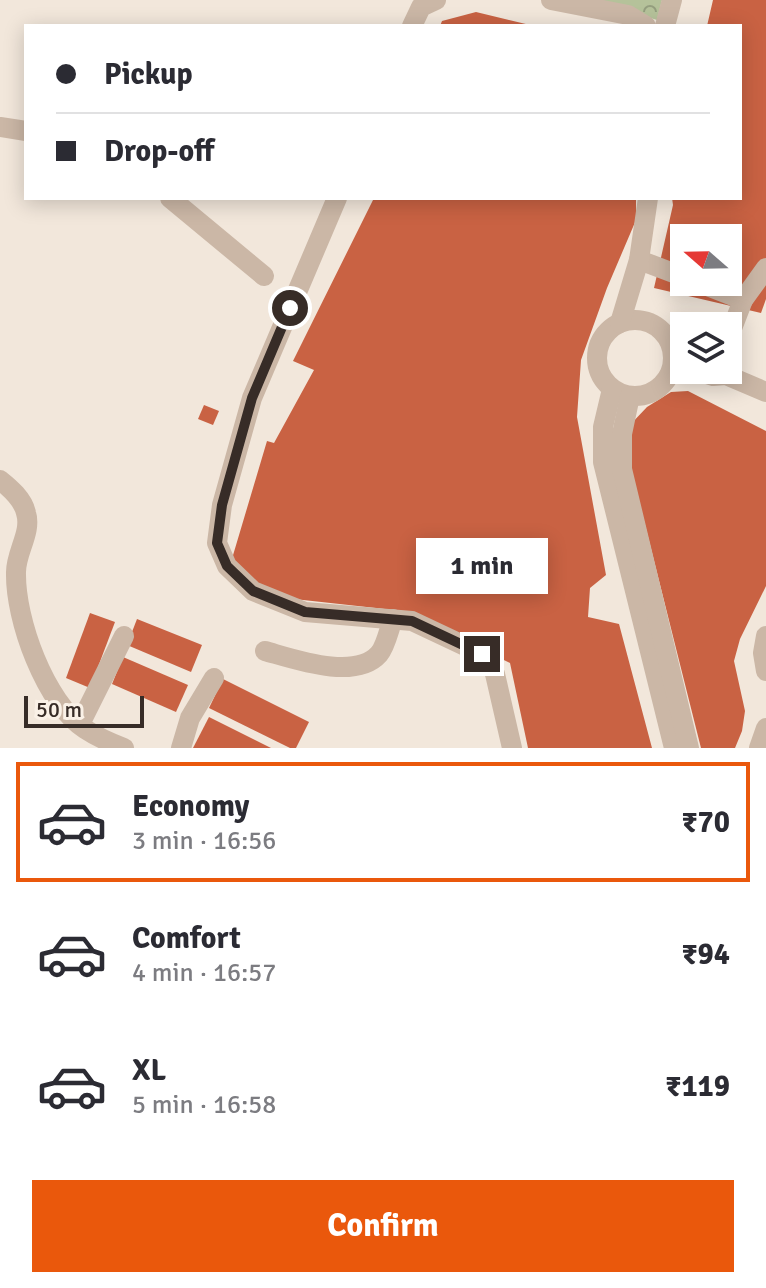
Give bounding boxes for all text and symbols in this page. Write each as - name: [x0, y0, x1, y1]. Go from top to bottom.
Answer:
- text: Pickup: [104, 56, 193, 93]
- text: Drop-off: [104, 133, 214, 170]
- north arrow: [670, 224, 742, 296]
- map controls: [670, 224, 742, 384]
- route start: [272, 290, 308, 326]
- button: layers: [670, 312, 742, 384]
- callout: 1 min: [416, 538, 548, 594]
- text: 1 min: [451, 550, 513, 582]
- route end: [464, 636, 500, 672]
- scale bar: [24, 692, 144, 728]
- text: 50 m: [36, 696, 82, 723]
- icon: car: [36, 786, 108, 858]
- text: Economy: [132, 788, 249, 825]
- text: ₹70: [681, 804, 730, 841]
- text: 3 min · 16:56: [132, 825, 276, 857]
- icon: car: [36, 918, 108, 990]
- text: Comfort: [132, 920, 241, 957]
- text: ₹94: [681, 936, 730, 973]
- text: 4 min · 16:57: [132, 957, 276, 989]
- icon: car: [36, 1050, 108, 1122]
- text: XL: [132, 1052, 166, 1089]
- text: ₹119: [665, 1068, 730, 1105]
- text: 5 min · 16:58: [132, 1089, 276, 1121]
- button: Confirm: [32, 1180, 734, 1272]

